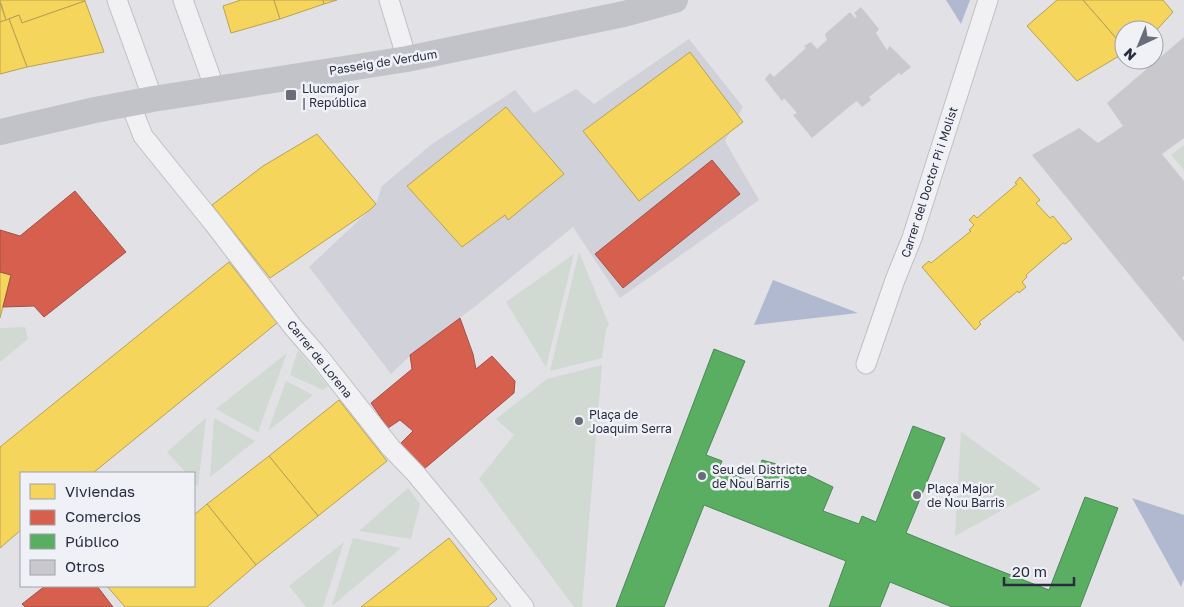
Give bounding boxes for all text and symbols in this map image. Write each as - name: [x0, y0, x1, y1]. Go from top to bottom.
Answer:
- north arrow: [1114, 20, 1164, 70]
- text: N: [1120, 45, 1139, 65]
- street label: Passeig de Verdum: [328, 46, 438, 78]
- place label: Llucmajor | República: [302, 81, 366, 110]
- marker: Llucmajor | República: [284, 88, 298, 102]
- street label: Carrer del Doctor Pi i Molist: [897, 104, 961, 259]
- street label: Carrer de Lorena: [284, 317, 356, 401]
- place label: Plaça de Joaquim Serra: [589, 407, 672, 436]
- marker: Plaça de Joaquim Serra: [573, 415, 585, 427]
- place label: Seu del Districte de Nou Barris: [712, 462, 807, 491]
- marker: Seu del Districte de Nou Barris: [696, 470, 708, 482]
- legend: [20, 472, 195, 587]
- place label: Plaça Major de Nou Barris: [927, 481, 1005, 510]
- text: Viviendas: [65, 482, 135, 500]
- marker: Plaça Major de Nou Barris: [911, 489, 923, 501]
- text: Comercios: [65, 507, 141, 525]
- text: Público: [65, 532, 119, 550]
- scale bar: [1004, 554, 1074, 586]
- text: Otros: [65, 557, 105, 575]
- text: 20 m: [1012, 562, 1047, 580]

